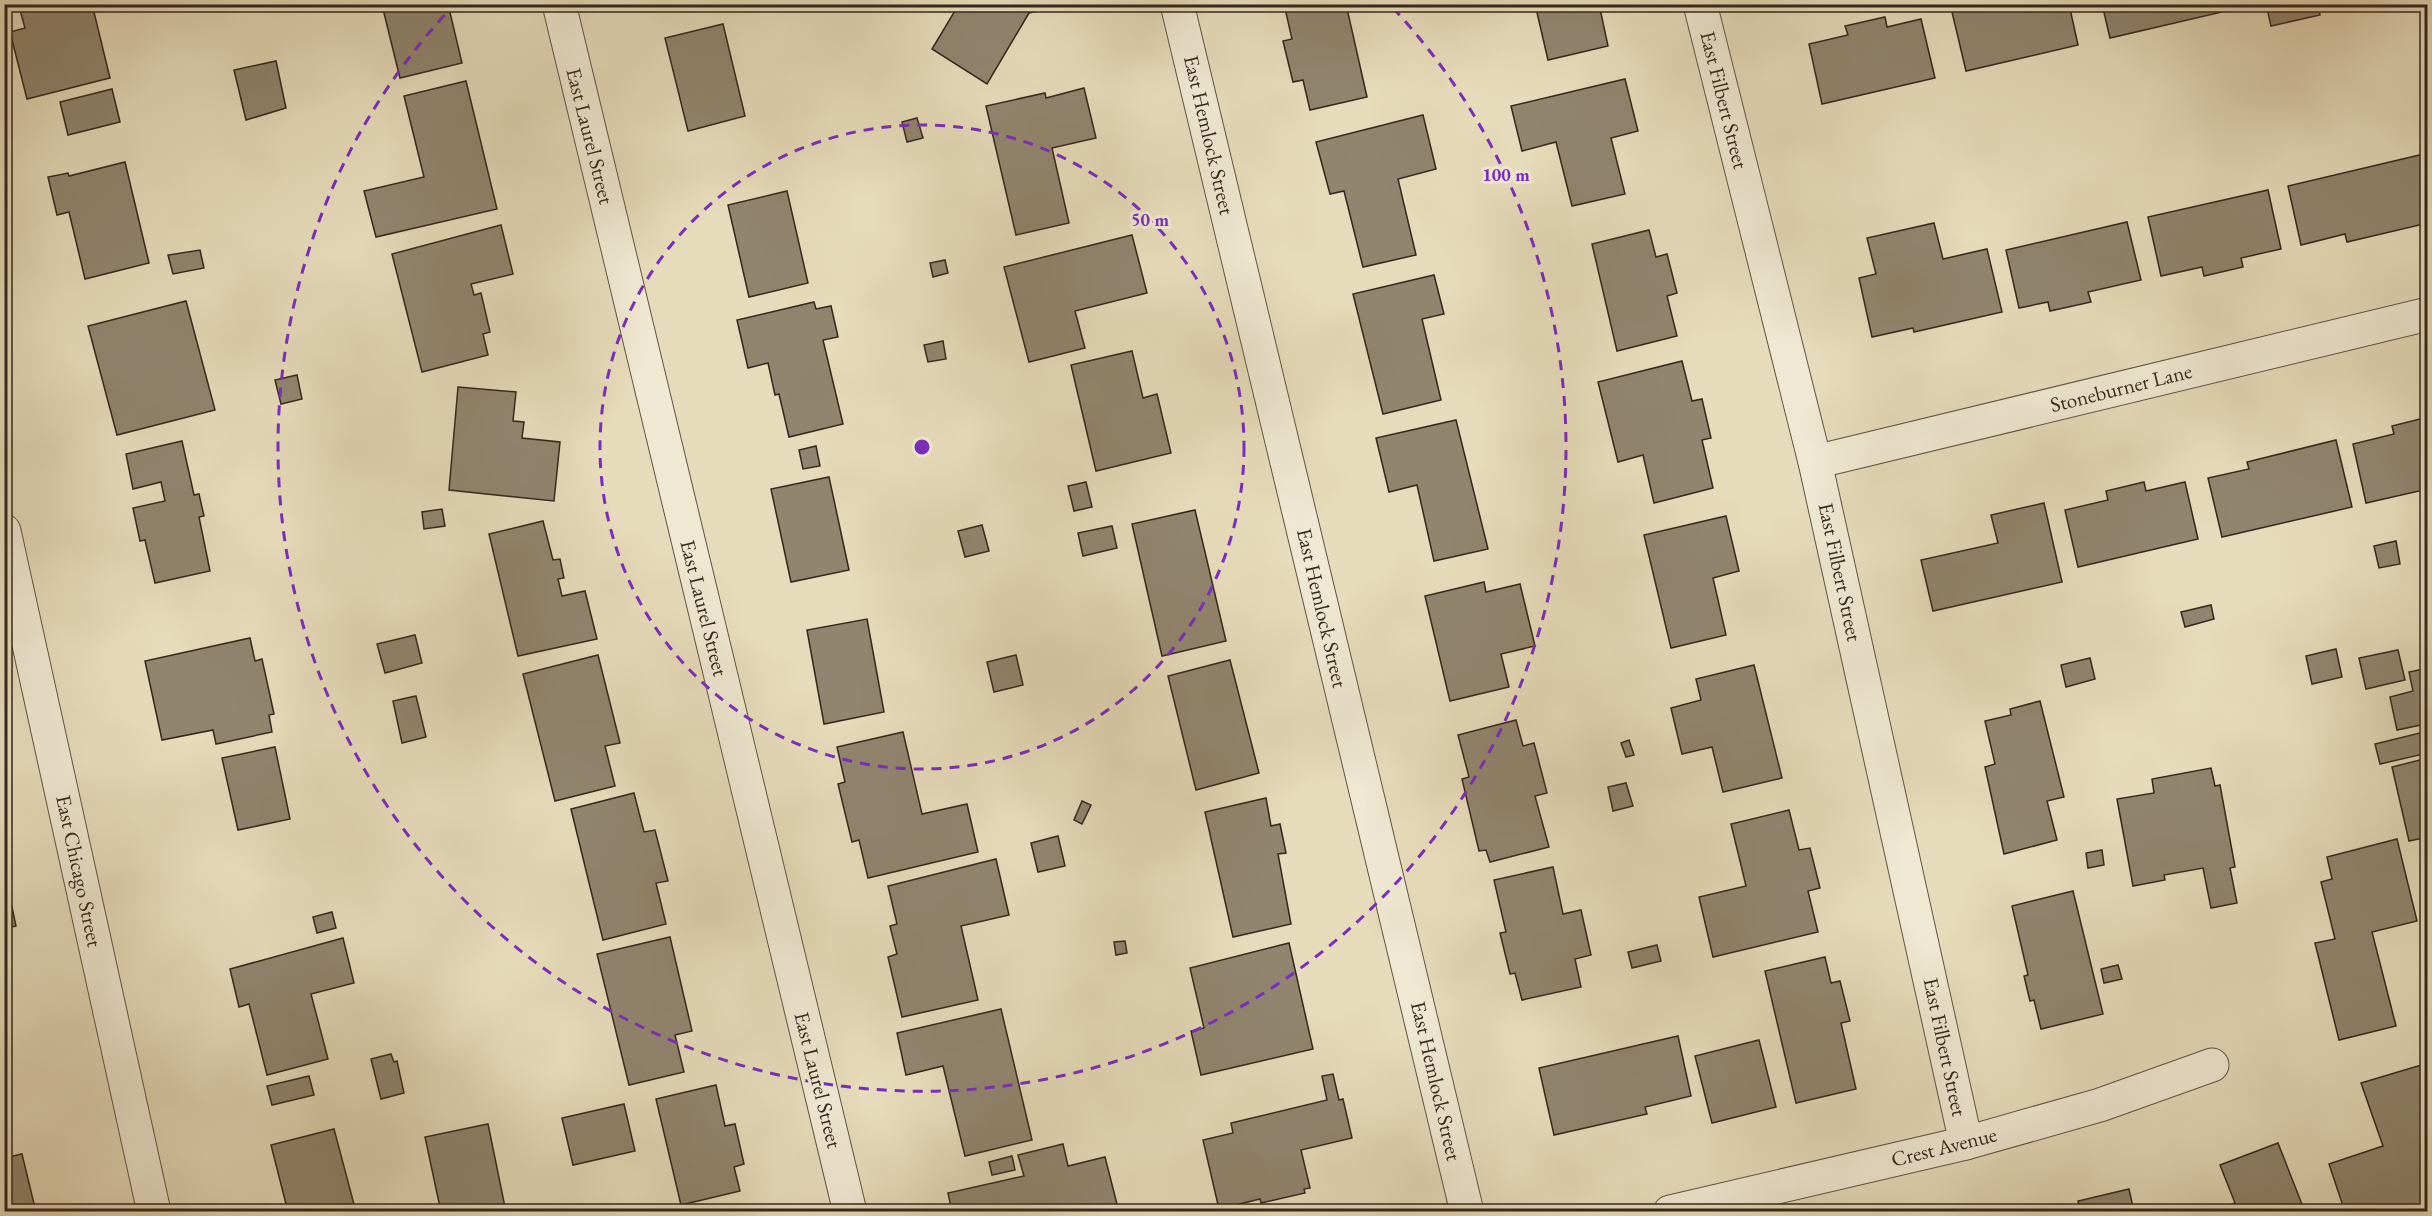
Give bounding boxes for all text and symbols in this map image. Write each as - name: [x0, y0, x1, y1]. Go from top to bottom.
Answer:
- street label: East Filbert Street: [1694, 28, 1755, 172]
- street label: East Hemlock Street: [1178, 52, 1241, 218]
- street label: East Laurel Street: [561, 65, 621, 207]
- text: 100 m: [1482, 163, 1530, 186]
- text: 50 m: [1131, 208, 1169, 231]
- street label: Stoneburner Lane: [2047, 357, 2195, 418]
- centre of rings: [912, 437, 932, 457]
- street label: East Filbert Street: [1813, 500, 1868, 644]
- street label: East Hemlock Street: [1291, 525, 1354, 691]
- street label: East Laurel Street: [675, 537, 735, 679]
- street label: East Chicago Street: [50, 792, 109, 950]
- street label: East Filbert Street: [1918, 975, 1973, 1119]
- street label: East Hemlock Street: [1405, 998, 1468, 1164]
- street label: East Laurel Street: [789, 1009, 849, 1151]
- street label: Crest Avenue: [1888, 1120, 2000, 1173]

